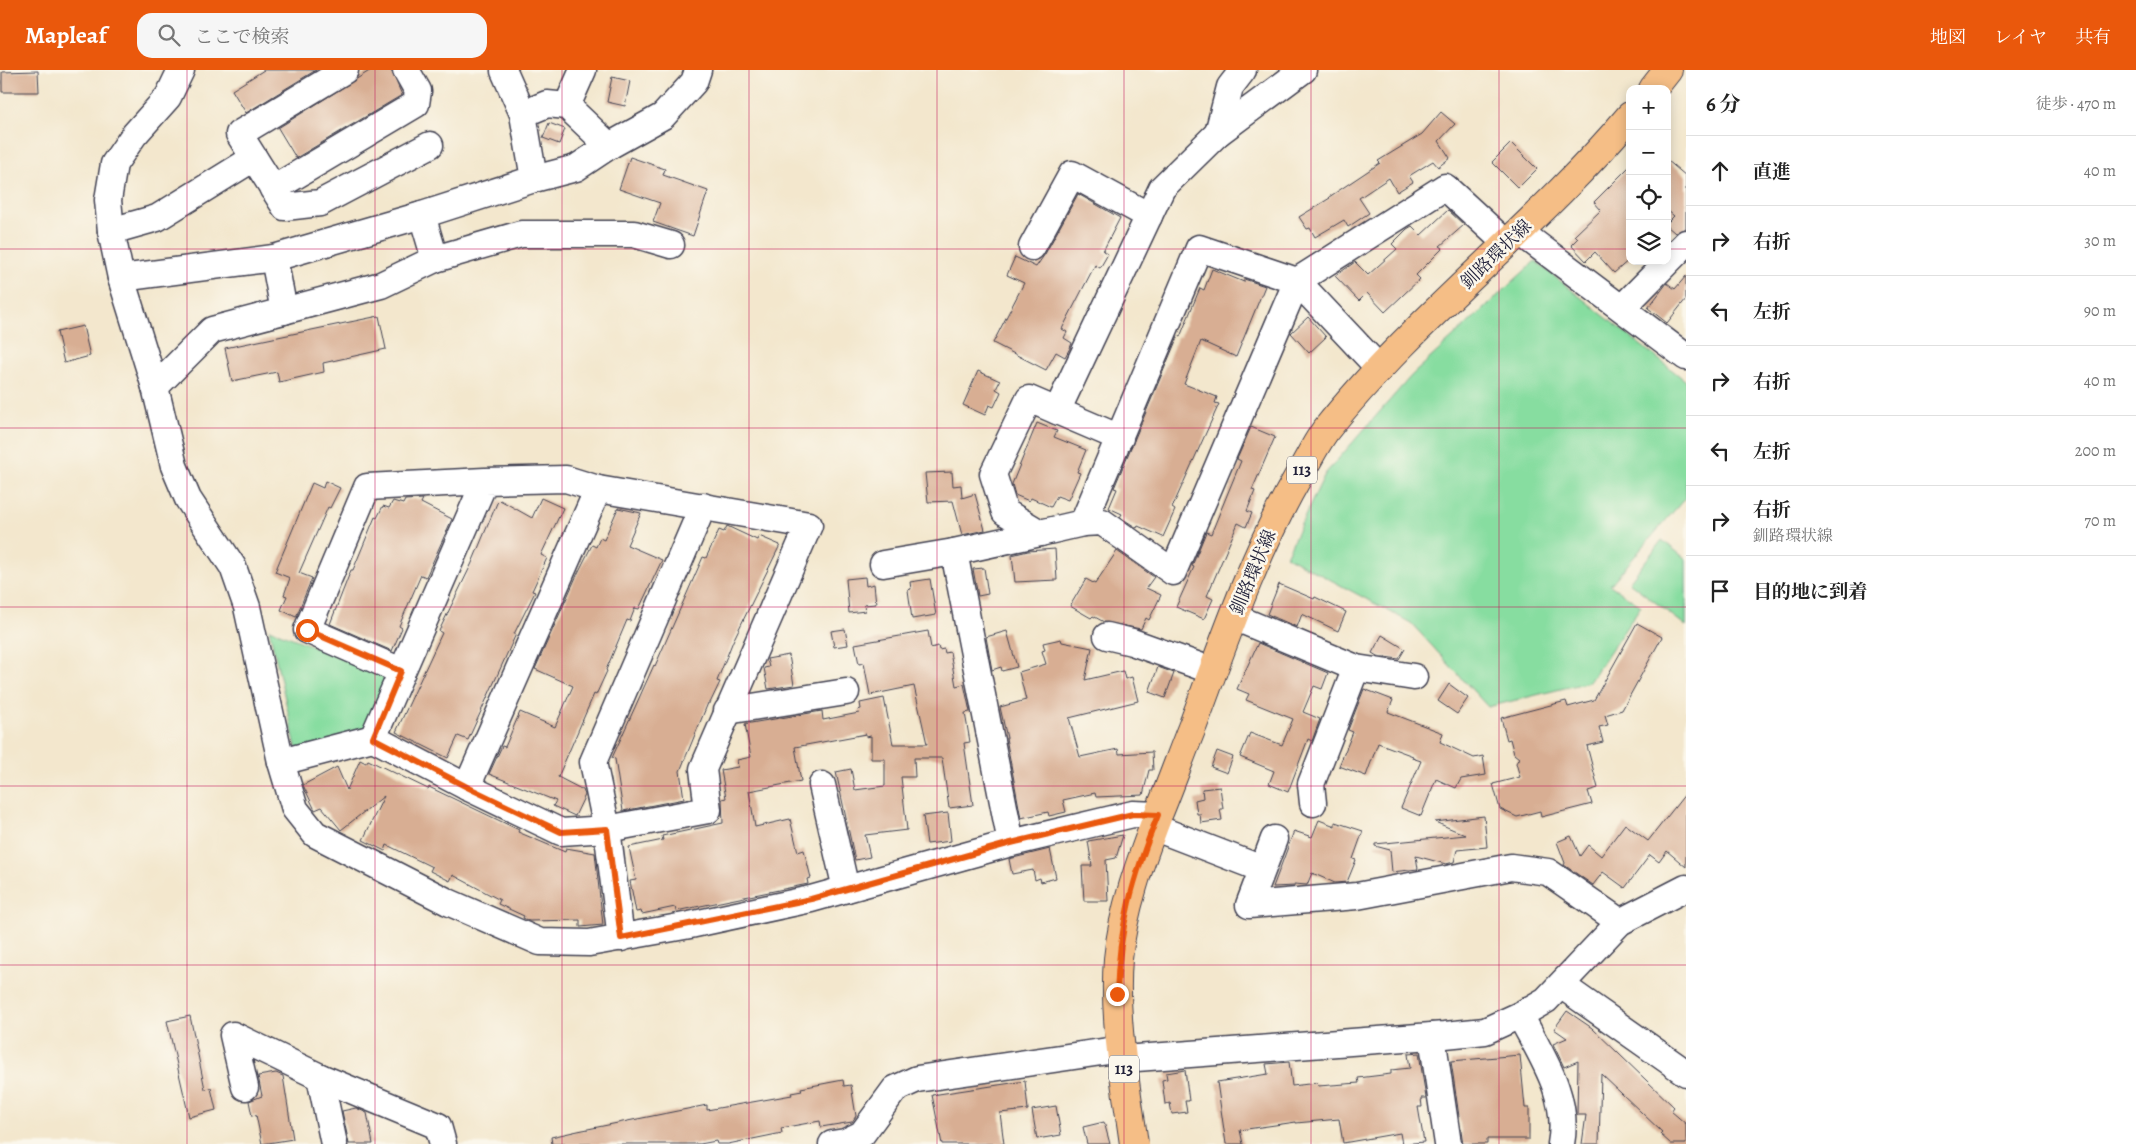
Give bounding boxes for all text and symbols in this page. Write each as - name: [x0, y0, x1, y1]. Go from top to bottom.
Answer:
- search box: [137, 13, 487, 58]
- text: Mapleaf: [25, 19, 107, 51]
- icon: search: [155, 21, 183, 49]
- text: ここで検索: [195, 24, 290, 50]
- text: 地図: [1930, 25, 1966, 49]
- text: レイヤ: [1994, 25, 2047, 49]
- text: 共有: [2075, 25, 2111, 49]
- map controls: [1626, 85, 1671, 265]
- button: +: [1626, 85, 1671, 130]
- text: 6 分: [1706, 90, 1740, 118]
- text: 徒歩 · 470 m: [2036, 93, 2116, 115]
- button: −: [1626, 130, 1671, 175]
- icon: ahead: [1706, 157, 1734, 185]
- text: 直進: [1753, 159, 1791, 185]
- text: 40 m: [2084, 160, 2116, 182]
- button: locate: [1626, 175, 1671, 220]
- street label: 釧路環状線: [1455, 214, 1537, 294]
- button: layers: [1626, 220, 1671, 265]
- icon: right: [1706, 227, 1734, 255]
- text: 右折: [1753, 229, 1791, 255]
- text: 30 m: [2084, 230, 2116, 252]
- icon: left: [1706, 297, 1734, 325]
- text: 左折: [1753, 299, 1791, 325]
- text: 90 m: [2084, 300, 2116, 322]
- icon: right: [1706, 367, 1734, 395]
- text: 右折: [1753, 369, 1791, 395]
- text: 40 m: [2084, 370, 2116, 392]
- icon: left: [1706, 437, 1734, 465]
- text: 左折: [1753, 439, 1791, 465]
- text: 200 m: [2075, 440, 2116, 462]
- road number: 113: [1287, 456, 1317, 484]
- text: 右折: [1753, 497, 1791, 523]
- icon: right: [1706, 507, 1734, 535]
- text: 70 m: [2084, 510, 2116, 532]
- text: 釧路環状線: [1753, 525, 1833, 547]
- street label: 釧路環状線: [1224, 526, 1282, 618]
- icon: arrive: [1706, 577, 1734, 605]
- text: 目的地に到着: [1753, 579, 1867, 605]
- route start: [296, 619, 319, 642]
- route end: [1106, 983, 1129, 1006]
- road number: 113: [1109, 1056, 1139, 1082]

